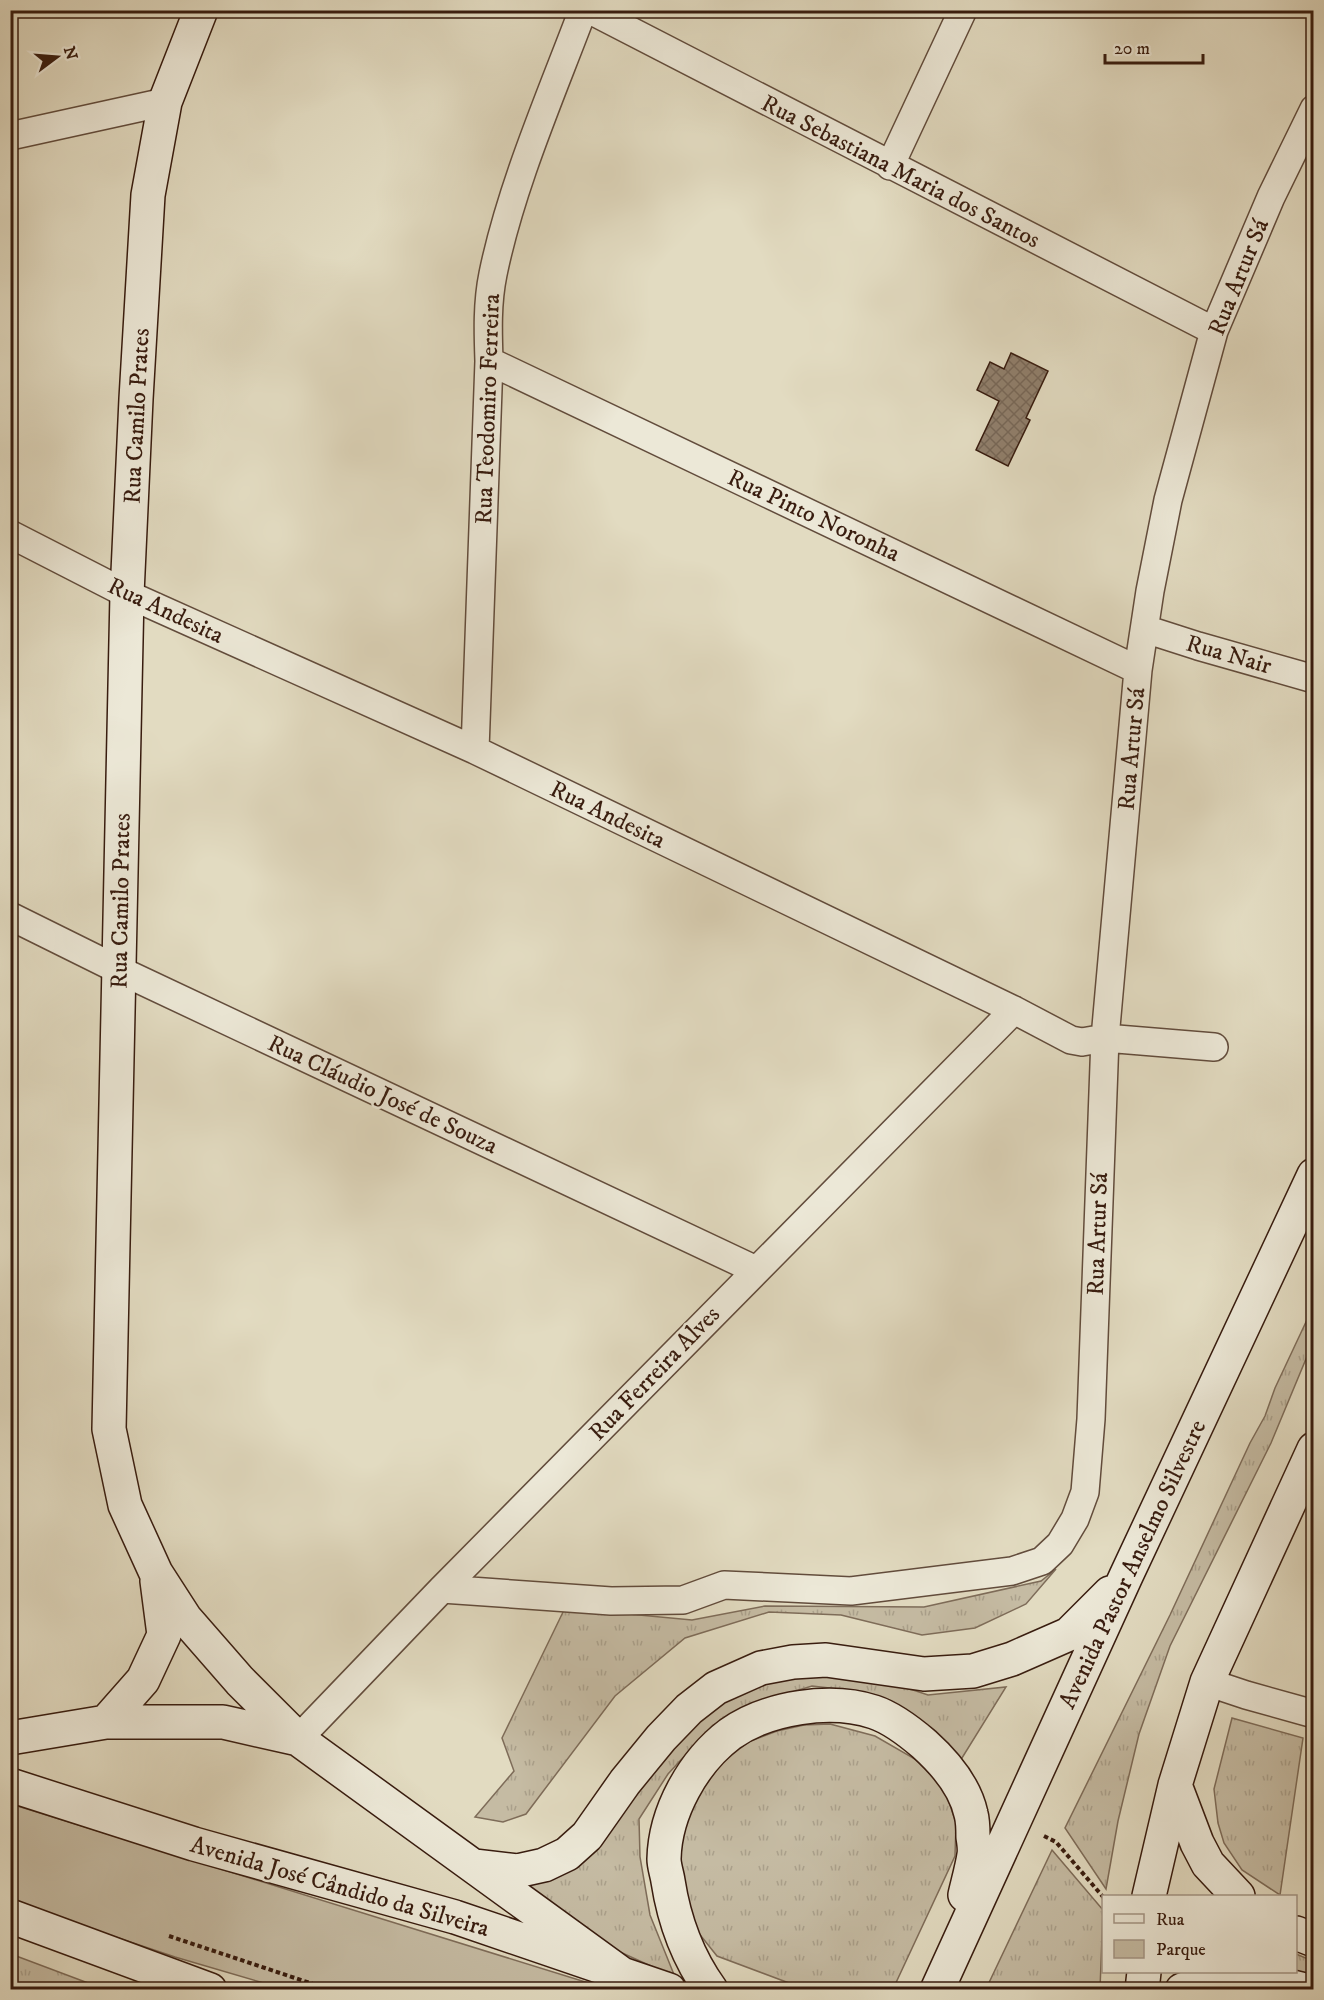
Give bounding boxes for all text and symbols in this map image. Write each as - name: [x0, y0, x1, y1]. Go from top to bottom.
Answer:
- north arrow: [27, 27, 87, 87]
- scale bar: [1105, 27, 1202, 65]
- text: 20 m: [1114, 38, 1150, 60]
- text: N: [59, 44, 82, 62]
- street label: Rua Sebastiana Maria dos Santos: [756, 88, 1045, 255]
- street label: Rua Artur Sá: [1202, 214, 1276, 340]
- street label: Rua Teodomiro Ferreira: [469, 292, 507, 525]
- street label: Rua Camilo Prates: [117, 327, 157, 505]
- street label: Rua Pinto Noronha: [723, 463, 905, 569]
- street label: Rua Andesita: [103, 571, 229, 651]
- street label: Rua Nair: [1183, 629, 1275, 681]
- street label: Rua Artur Sá: [1112, 686, 1152, 812]
- street label: Rua Andesita: [545, 774, 671, 856]
- street label: Rua Camilo Prates: [104, 813, 138, 989]
- street label: Rua Cláudio José de Souza: [263, 1028, 503, 1162]
- street label: Rua Artur Sá: [1081, 1171, 1115, 1296]
- street label: Rua Ferreira Alves: [583, 1300, 727, 1447]
- street label: Avenida Pastor Anselmo Silvestre: [1053, 1415, 1213, 1714]
- street label: Avenida José Cândido da Silveira: [187, 1830, 493, 1944]
- legend: [1102, 1895, 1297, 1973]
- text: Rua: [1156, 1909, 1185, 1931]
- text: Parque: [1156, 1939, 1206, 1961]

